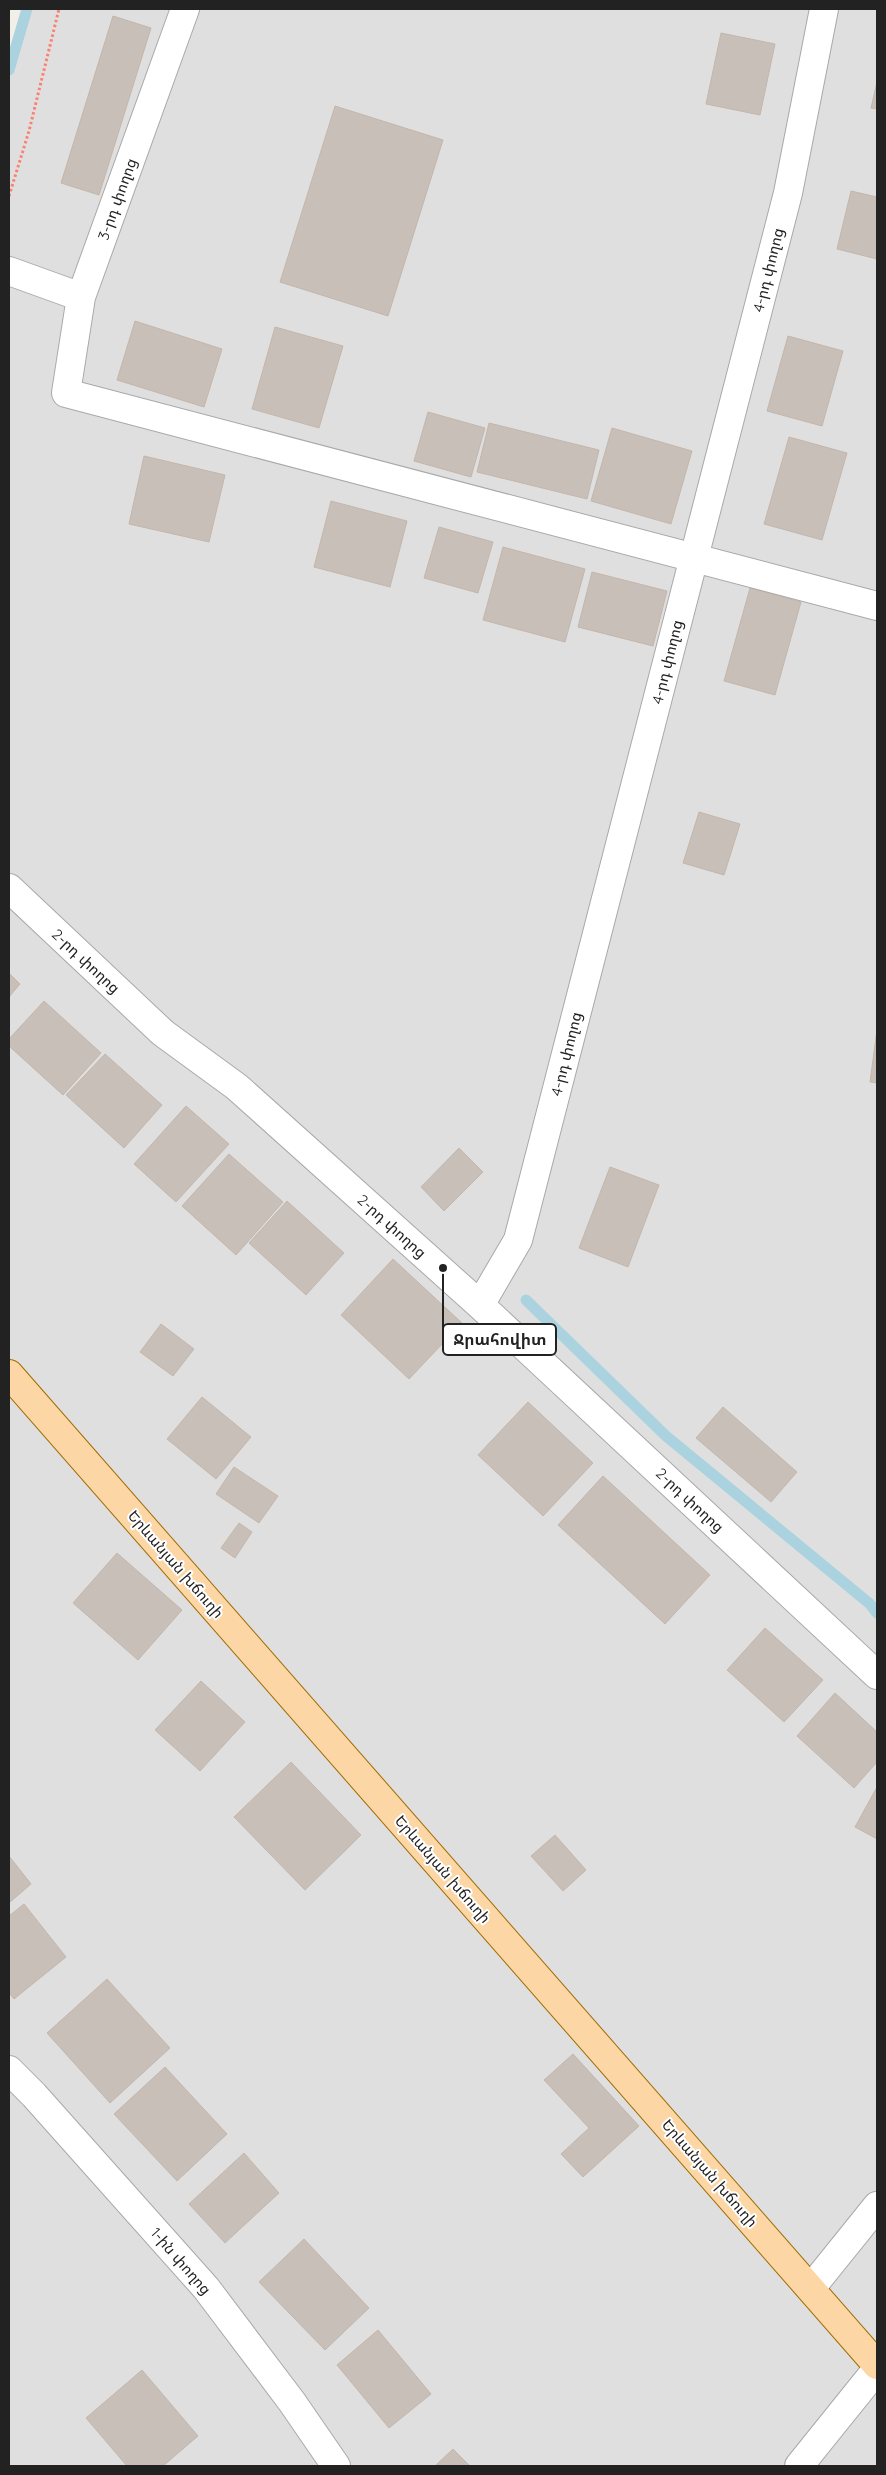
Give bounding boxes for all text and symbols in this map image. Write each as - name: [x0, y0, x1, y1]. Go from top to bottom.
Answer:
- street label: 3-րդ փողոց: [93, 155, 141, 243]
- street label: 4-րդ փողոց: [748, 226, 788, 314]
- street label: 4-րդ փողոց: [647, 618, 687, 706]
- street label: 2-րդ փողոց: [48, 925, 124, 997]
- street label: 4-րդ փողոց: [546, 1010, 586, 1098]
- street label: 2-րդ փողոց: [354, 1190, 430, 1262]
- callout: Ջրահովիտ: [443, 1324, 556, 1355]
- text: Ջրահովիտ: [453, 1329, 547, 1349]
- street label: 2-րդ փողոց: [652, 1464, 728, 1536]
- street label: Երևանյան խճուղի: [124, 1506, 228, 1622]
- street label: Երևանյան խճուղի: [391, 1811, 495, 1927]
- street label: Երևանյան խճուղի: [658, 2115, 762, 2231]
- street label: 1-ին փողոց: [147, 2223, 215, 2299]

